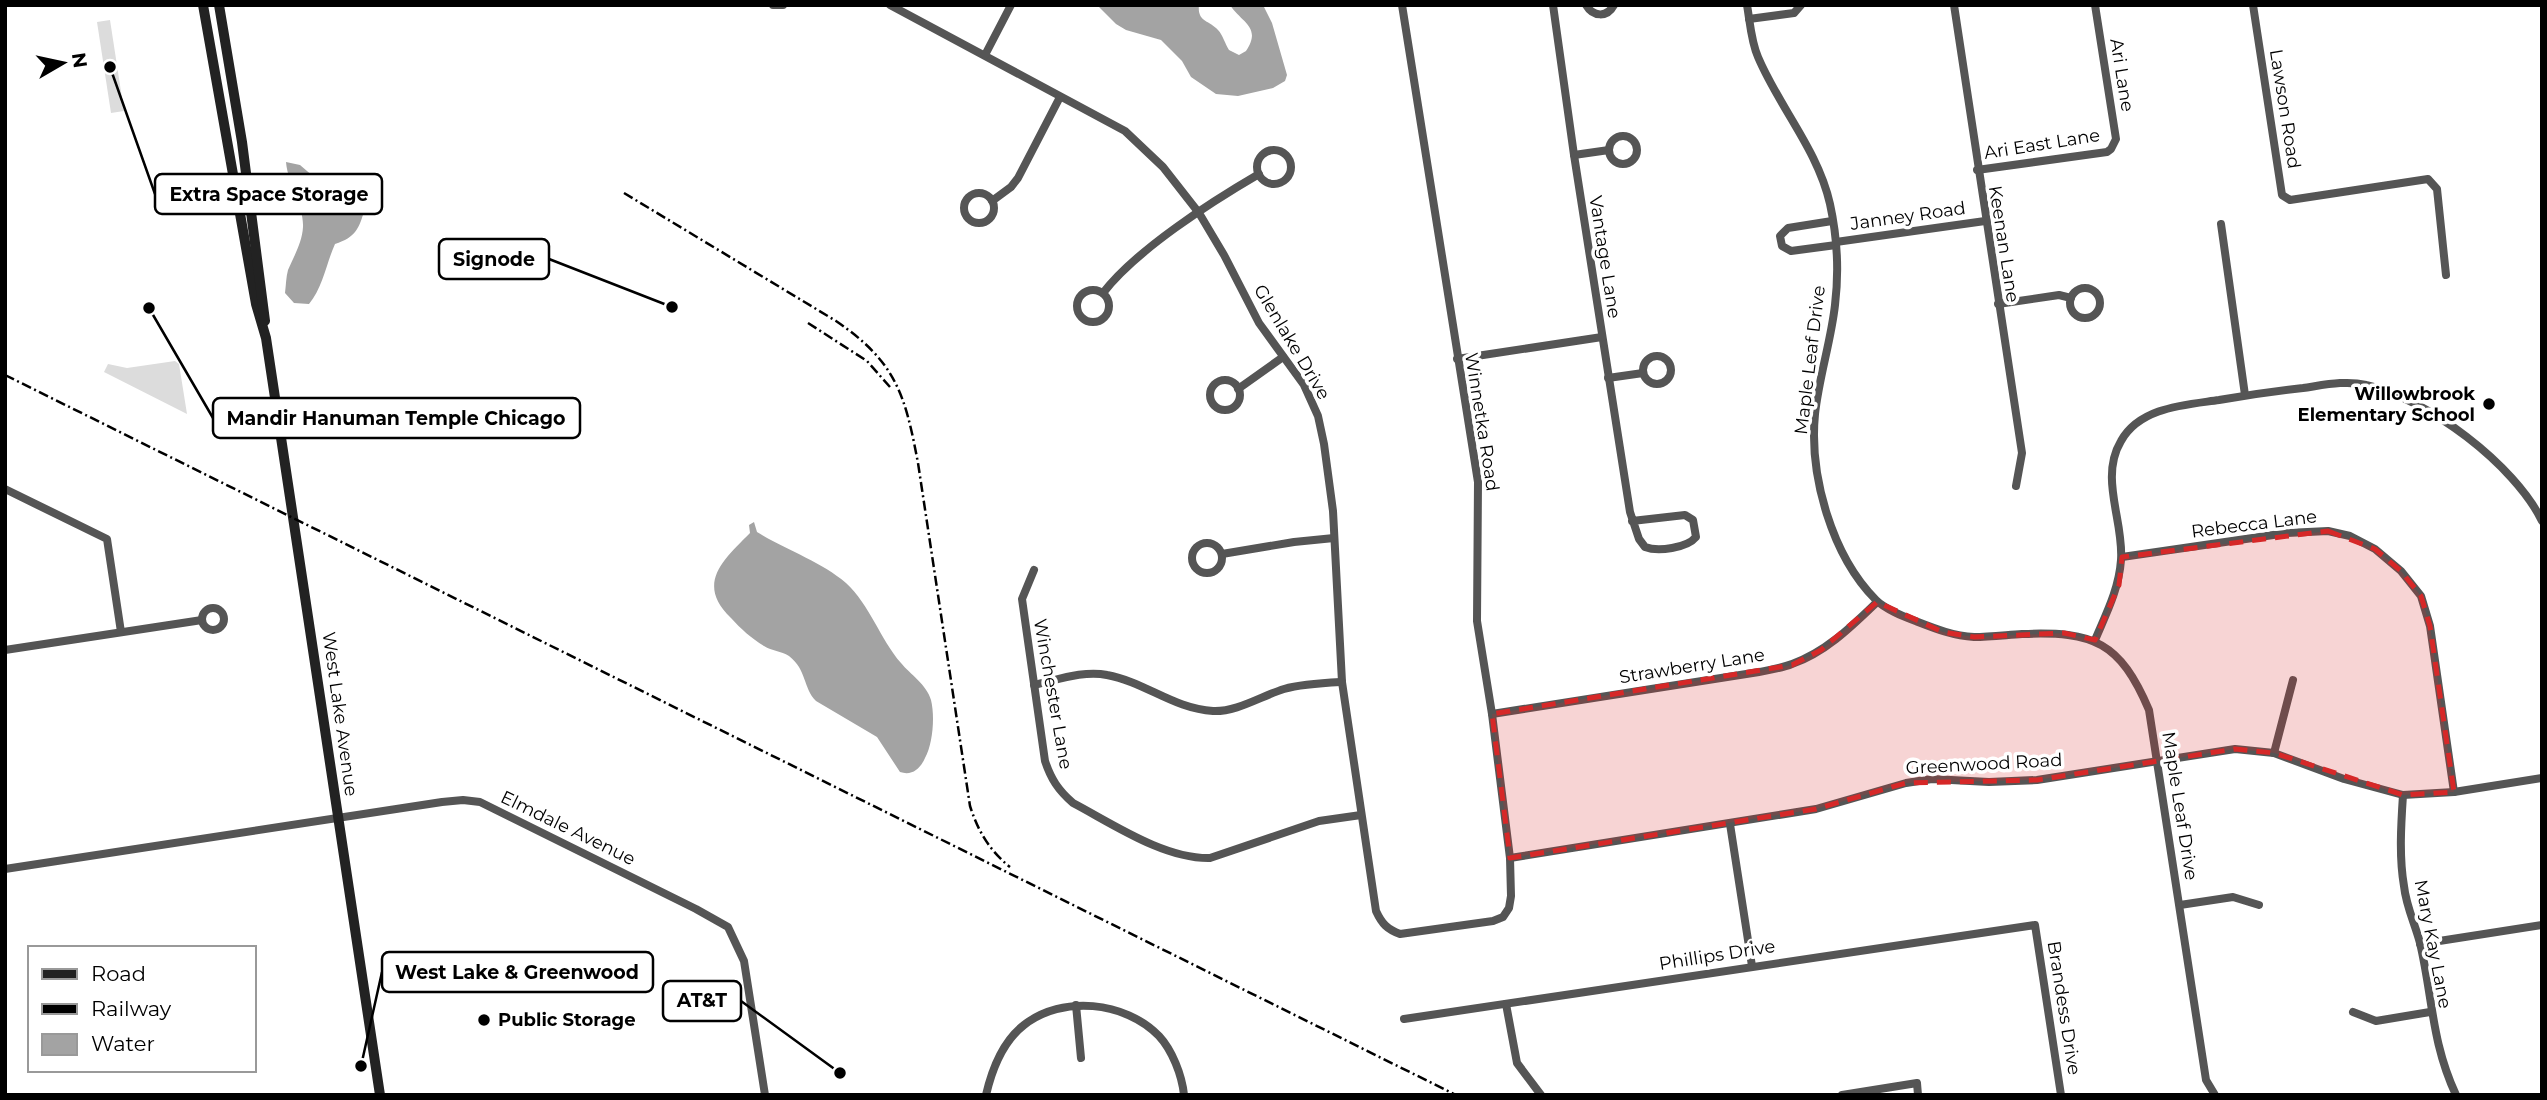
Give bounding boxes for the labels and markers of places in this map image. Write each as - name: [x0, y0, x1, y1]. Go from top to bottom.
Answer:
- callout: Extra Space Storage: [155, 174, 382, 214]
- callout: Signode: [439, 239, 549, 279]
- place label: Willowbrook Elementary School: [2298, 383, 2475, 426]
- marker: Willowbrook Elementary School: [2481, 396, 2497, 412]
- callout: Mandir Hanuman Temple Chicago: [213, 398, 580, 438]
- callout: West Lake & Greenwood: [382, 952, 653, 992]
- callout: AT&T: [663, 981, 741, 1021]
- place label: Public Storage: [498, 1009, 636, 1031]
- marker: Public Storage: [476, 1012, 492, 1028]

